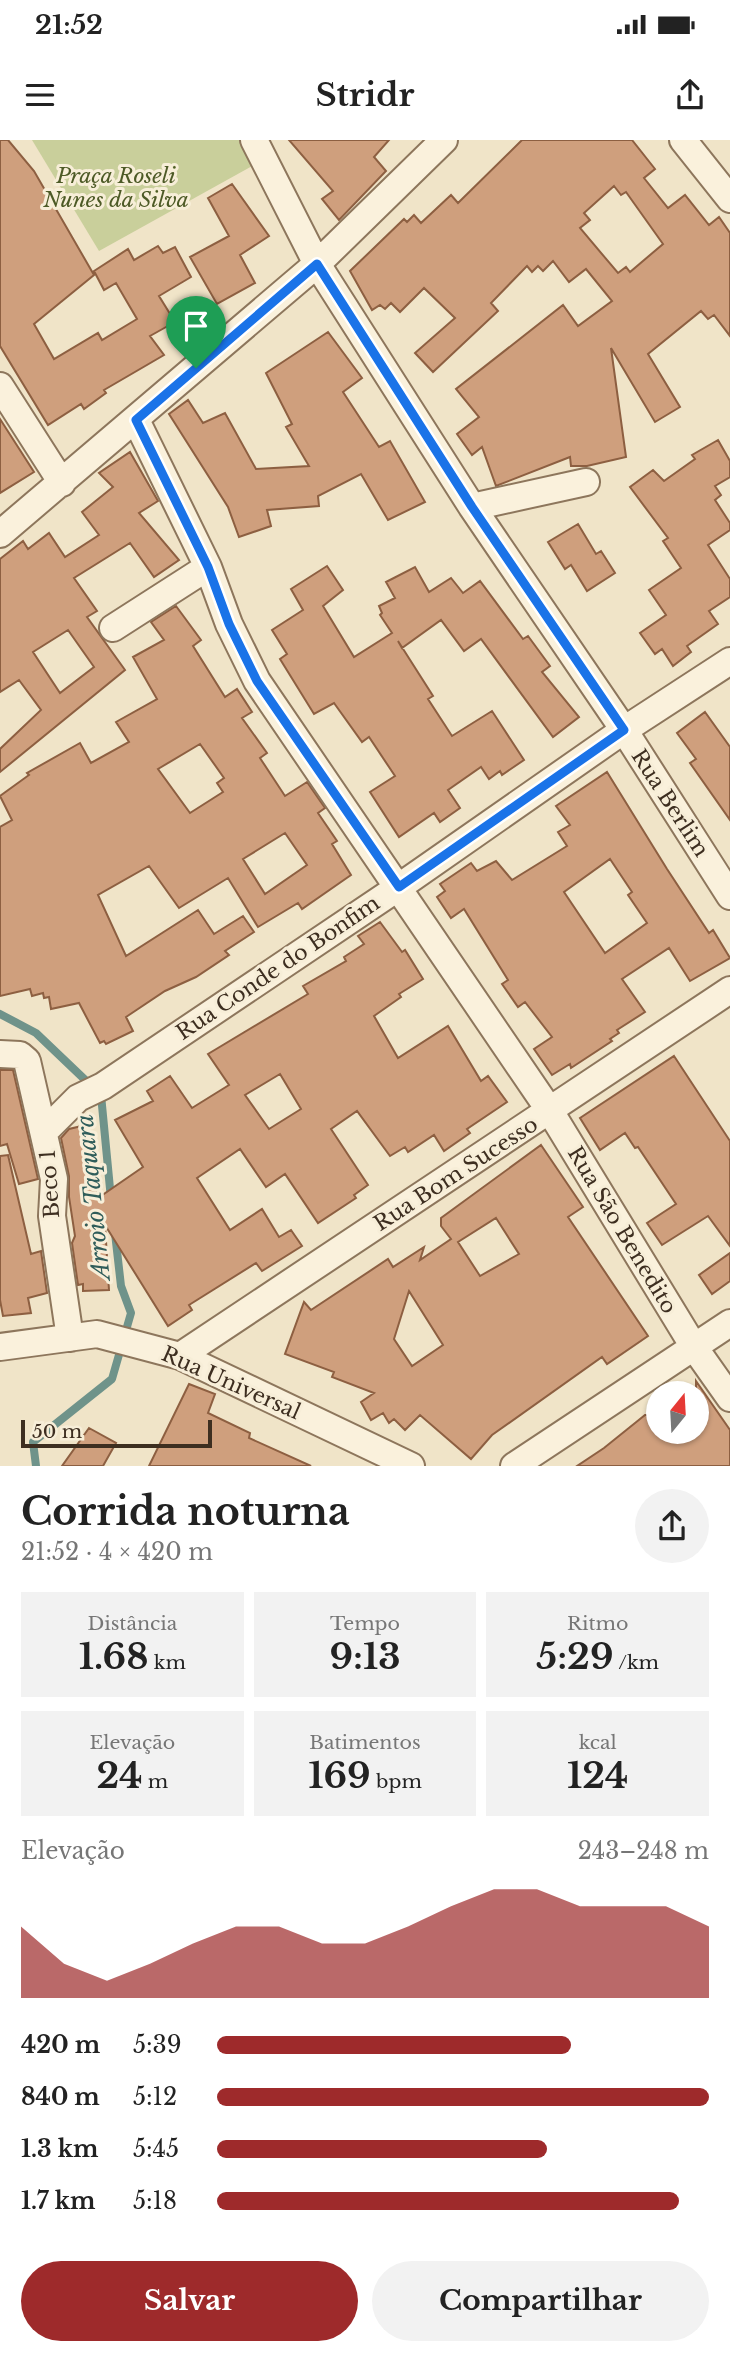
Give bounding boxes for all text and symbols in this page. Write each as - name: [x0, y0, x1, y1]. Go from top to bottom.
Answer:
- text: 21:52: [35, 9, 103, 41]
- text: Stridr: [316, 75, 414, 115]
- icon: menu: [21, 76, 59, 114]
- icon: share: [671, 76, 709, 114]
- park label: Praça Roseli Nunes da Silva: [42, 163, 189, 213]
- pin: [166, 296, 226, 368]
- icon: arrive: [177, 307, 215, 345]
- street label: Rua Berlim: [626, 744, 715, 862]
- street label: Rua Conde do Bonfim: [171, 890, 385, 1046]
- street label: Rua Bom Sucesso: [369, 1111, 543, 1237]
- water label: Arroio Taquara: [70, 1113, 116, 1284]
- street label: Rua São Benedito: [562, 1142, 682, 1318]
- street label: Beco 1: [35, 1149, 65, 1219]
- street label: Rua Universal: [157, 1341, 305, 1425]
- north arrow: [646, 1381, 709, 1444]
- map controls: [646, 1381, 709, 1444]
- scale bar: [21, 1417, 212, 1449]
- text: 50 m: [32, 1420, 82, 1443]
- text: Corrida noturna: [21, 1488, 350, 1535]
- button: share: [635, 1489, 709, 1563]
- text: 21:52 · 4 × 420 m: [21, 1538, 213, 1566]
- text: Distância: [87, 1612, 177, 1635]
- text: Tempo: [330, 1612, 400, 1635]
- text: Ritmo: [567, 1612, 628, 1635]
- text: 1.68: [79, 1635, 148, 1678]
- text: 9:13: [329, 1635, 401, 1678]
- text: 5:29: [536, 1635, 613, 1678]
- text: km: [148, 1651, 186, 1674]
- text: /km: [613, 1651, 659, 1674]
- text: Elevação: [89, 1731, 175, 1754]
- text: Batimentos: [309, 1731, 421, 1754]
- text: kcal: [579, 1731, 617, 1754]
- text: 24: [96, 1754, 142, 1797]
- text: 169: [308, 1754, 371, 1797]
- text: 124: [567, 1754, 628, 1797]
- text: m: [142, 1770, 168, 1793]
- text: bpm: [371, 1770, 422, 1793]
- text: Elevação: [21, 1837, 125, 1865]
- text: 243–248 m: [578, 1837, 709, 1865]
- text: 420 m: [21, 2031, 100, 2059]
- text: 5:39: [133, 2031, 182, 2059]
- text: 840 m: [21, 2083, 100, 2111]
- text: 5:12: [133, 2083, 177, 2111]
- text: 1.3 km: [21, 2135, 99, 2163]
- text: 5:45: [133, 2135, 179, 2163]
- text: 1.7 km: [21, 2187, 95, 2215]
- text: 5:18: [133, 2187, 177, 2215]
- button: Salvar: [21, 2261, 358, 2341]
- button: Compartilhar: [372, 2261, 709, 2341]

